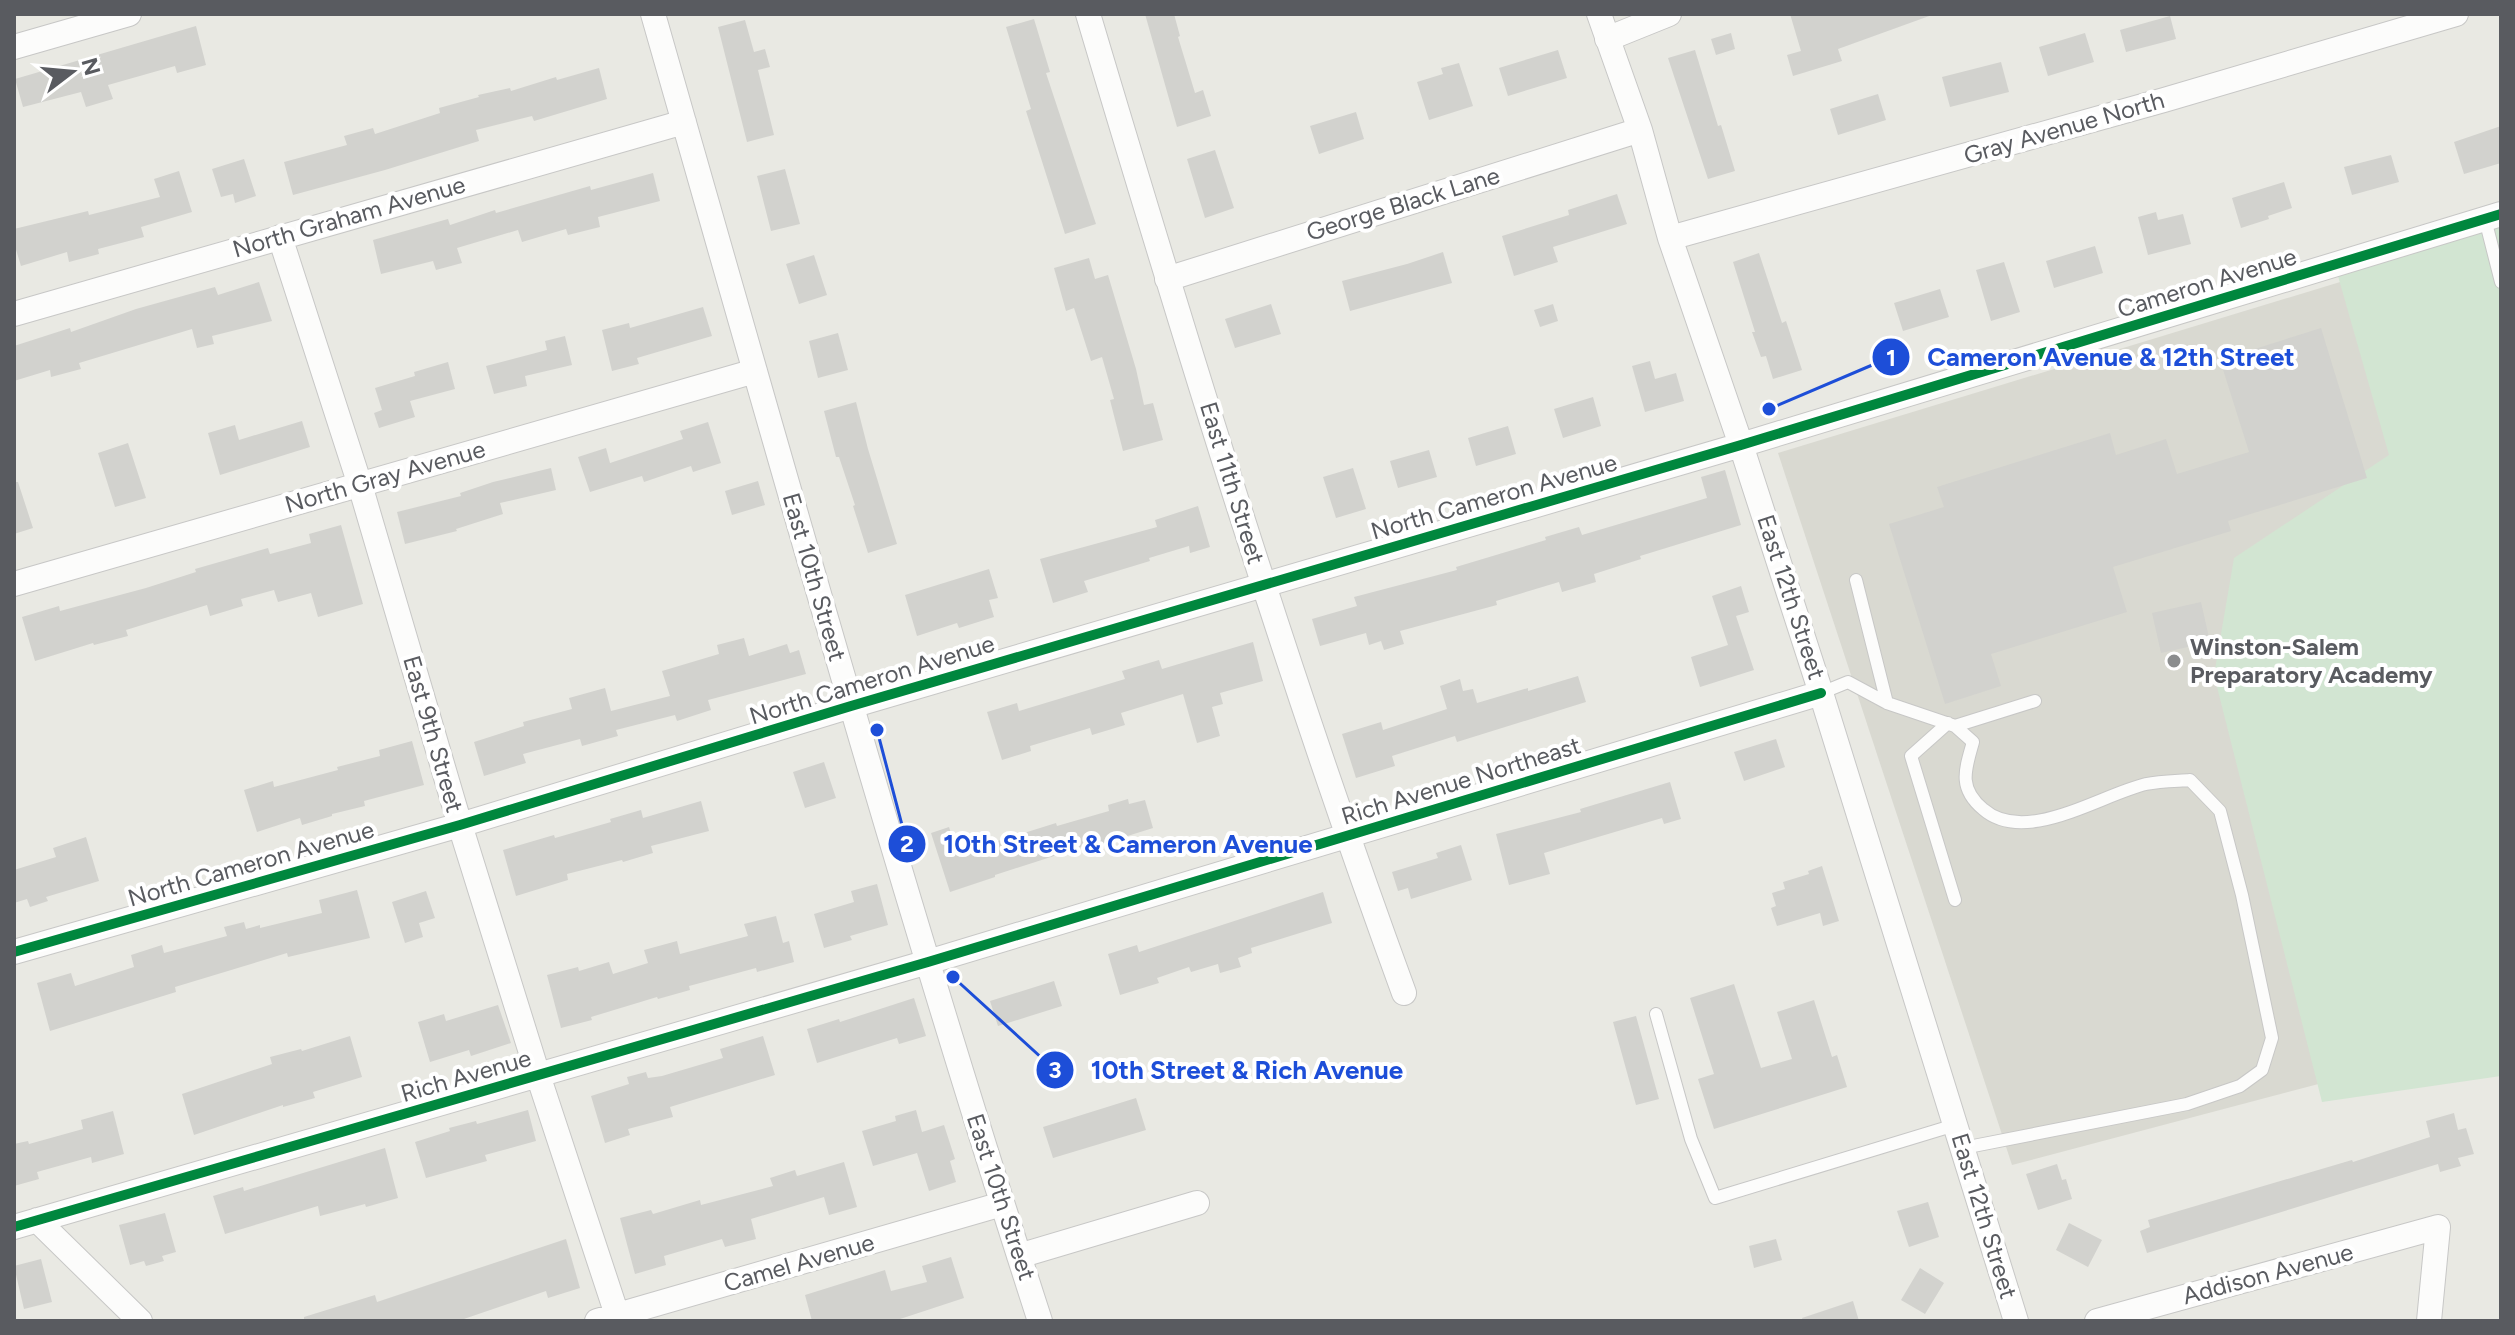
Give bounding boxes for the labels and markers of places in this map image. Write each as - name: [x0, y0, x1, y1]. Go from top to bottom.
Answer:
- callout: Cameron Avenue & 12th Street: [1871, 332, 2311, 382]
- place label: Winston-Salem Preparatory Academy: [2190, 632, 2433, 689]
- marker: Winston-Salem Preparatory Academy: [2165, 652, 2183, 670]
- callout: 10th Street & Cameron Avenue: [887, 819, 1329, 869]
- callout: 10th Street & Rich Avenue: [1035, 1045, 1420, 1095]

